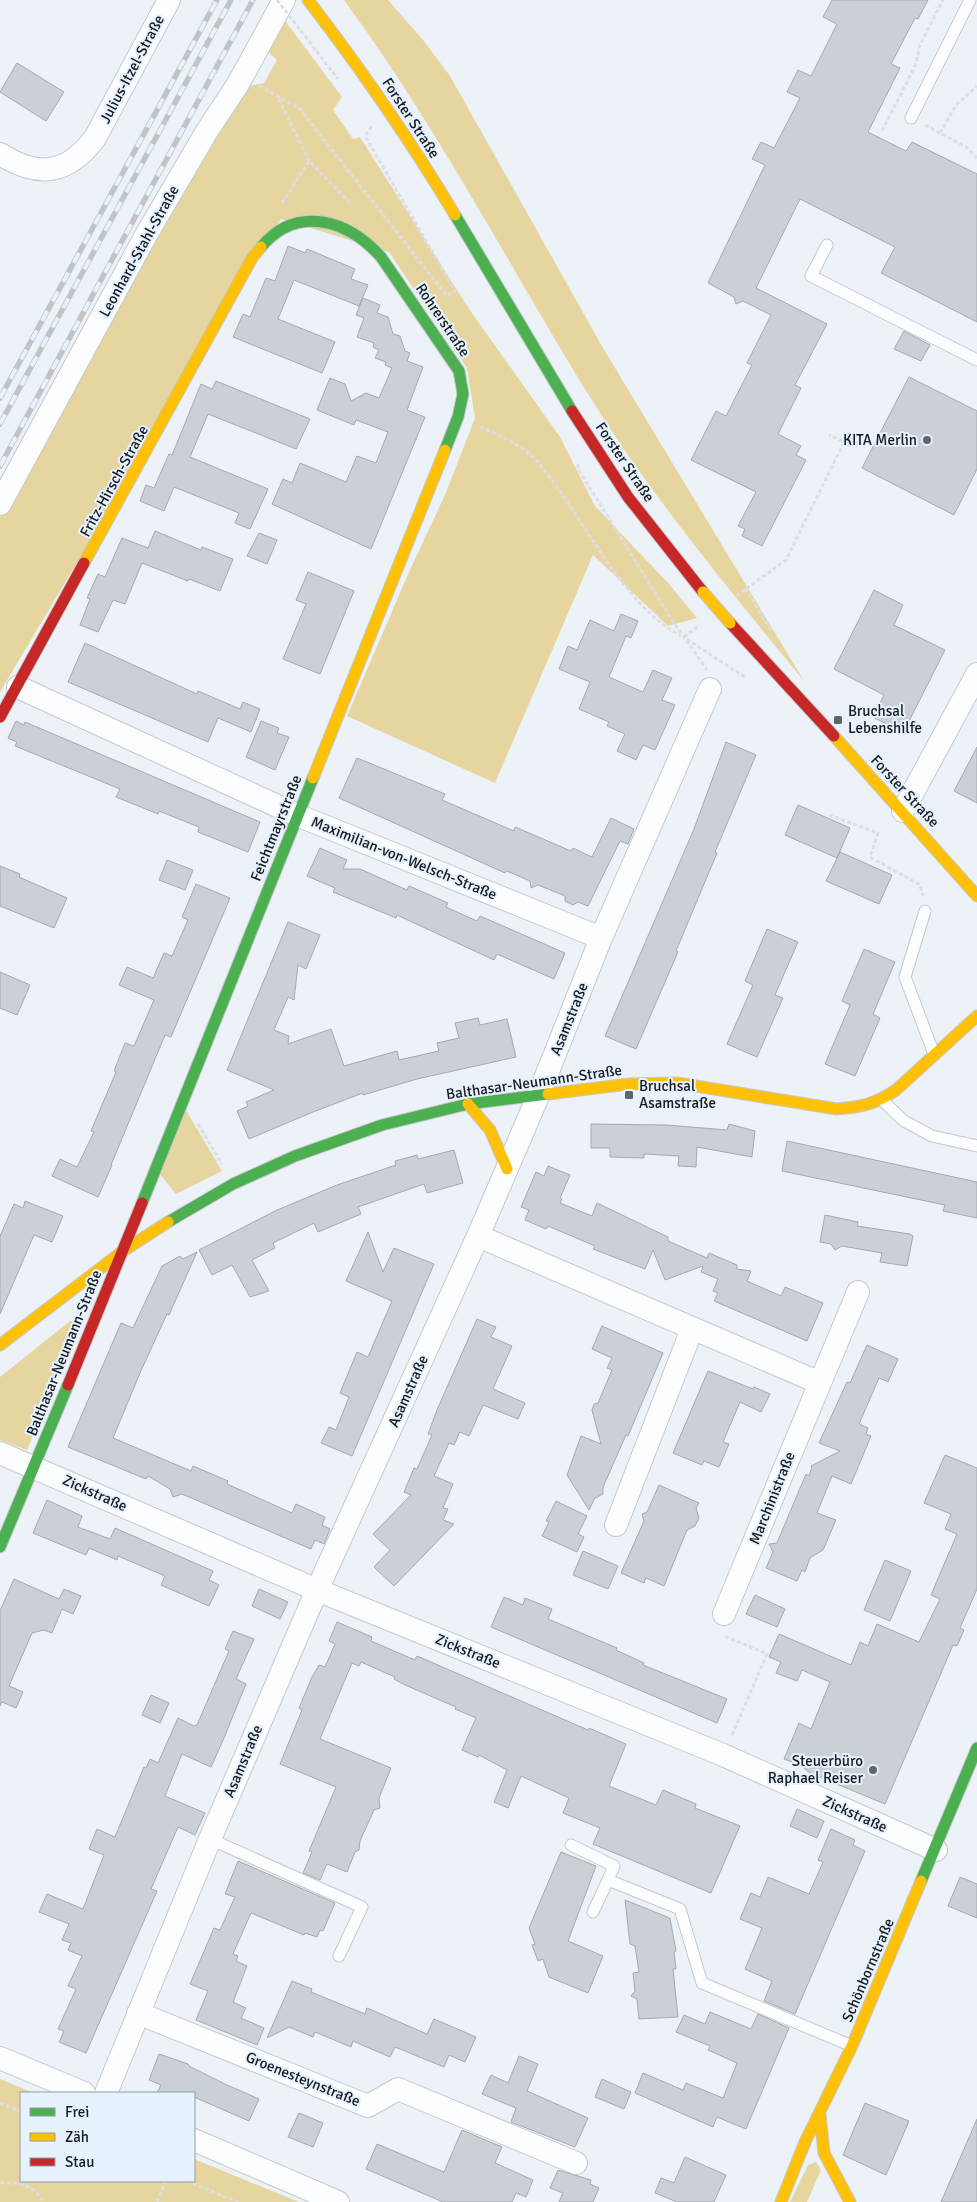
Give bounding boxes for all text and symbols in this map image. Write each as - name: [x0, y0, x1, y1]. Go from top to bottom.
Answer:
- street label: Julius-Itzel-Straße: [96, 12, 168, 126]
- street label: Forster Straße: [378, 74, 444, 162]
- street label: Leonhard-Stahl-Straße: [95, 182, 183, 320]
- street label: Rohrerstraße: [412, 280, 474, 360]
- street label: Forster Straße: [592, 419, 658, 505]
- street label: Fritz-Hirsch-Straße: [76, 422, 152, 540]
- place label: KITA Merlin: [843, 431, 917, 449]
- marker: KITA Merlin: [921, 434, 933, 446]
- place label: Bruchsal Lebenshilfe: [848, 702, 922, 737]
- marker: Bruchsal Lebenshilfe: [832, 714, 844, 726]
- street label: Forster Straße: [867, 751, 943, 831]
- street label: Feichtmayrstraße: [246, 772, 306, 884]
- street label: Maximilian-von-Welsch-Straße: [309, 812, 499, 904]
- street label: Asamstraße: [546, 980, 592, 1058]
- street label: Balthasar-Neumann-Straße: [445, 1061, 623, 1103]
- place label: Bruchsal Asamstraße: [639, 1077, 716, 1112]
- marker: Bruchsal Asamstraße: [623, 1089, 635, 1101]
- street label: Balthasar-Neumann-Straße: [22, 1267, 106, 1439]
- street label: Asamstraße: [384, 1352, 432, 1430]
- street label: Marchinistraße: [745, 1449, 799, 1547]
- street label: Zickstraße: [60, 1471, 130, 1515]
- street label: Zickstraße: [433, 1630, 503, 1672]
- street label: Asamstraße: [220, 1722, 266, 1800]
- place label: Steuerbüro Raphael Reiser: [768, 1752, 863, 1787]
- marker: Steuerbüro Raphael Reiser: [867, 1764, 879, 1776]
- street label: Zickstraße: [820, 1792, 890, 1836]
- street label: Schönbornstraße: [838, 1916, 898, 2024]
- street label: Groenesteynstraße: [243, 2048, 363, 2110]
- legend: [20, 2092, 195, 2182]
- text: Frei: [65, 2103, 89, 2121]
- text: Zäh: [65, 2128, 89, 2146]
- text: Stau: [65, 2153, 94, 2171]

